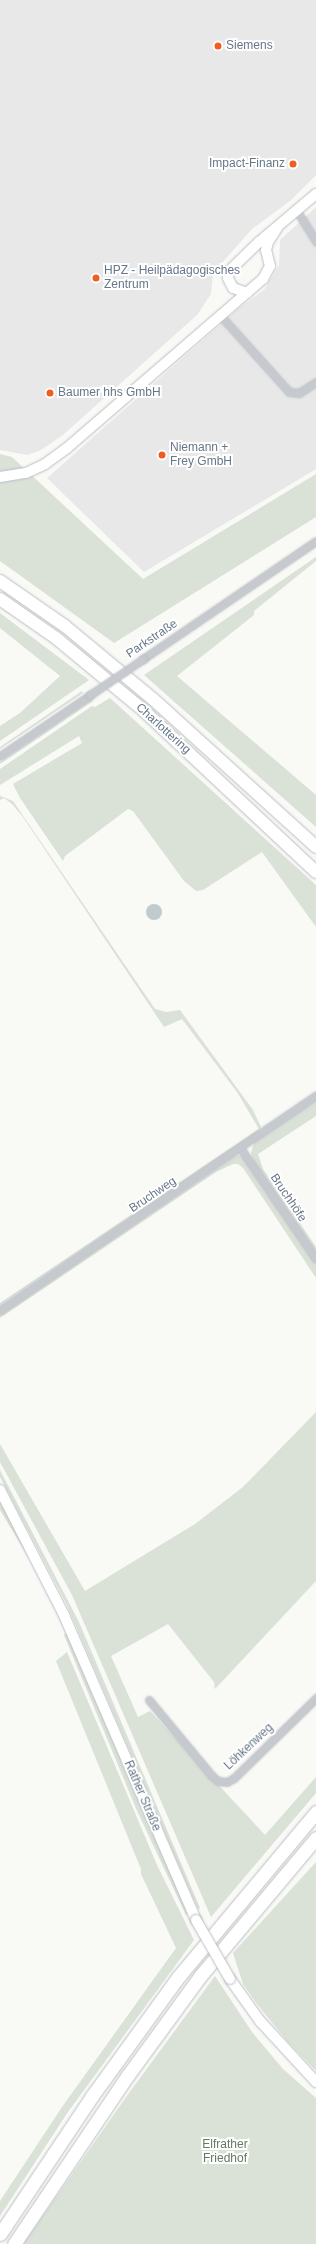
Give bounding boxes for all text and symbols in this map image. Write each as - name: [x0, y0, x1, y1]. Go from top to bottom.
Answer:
- place label: Siemens: [226, 39, 273, 53]
- marker: Siemens: [213, 41, 223, 51]
- place label: Impact-Finanz: [209, 157, 285, 171]
- marker: Impact-Finanz: [288, 159, 298, 169]
- place label: HPZ - Heilpädagogisches Zentrum: [104, 264, 240, 292]
- marker: HPZ - Heilpädagogisches Zentrum: [91, 273, 101, 283]
- place label: Baumer hhs GmbH: [58, 386, 161, 400]
- marker: Baumer hhs GmbH: [45, 388, 55, 398]
- place label: Niemann + Frey GmbH: [170, 441, 232, 469]
- marker: Niemann + Frey GmbH: [157, 450, 167, 460]
- street label: Parkstraße: [124, 617, 180, 661]
- street label: Charlottering: [133, 701, 193, 757]
- street label: Bruchhöfe: [267, 1171, 309, 1225]
- street label: Bruchweg: [127, 1174, 179, 1216]
- street label: Löhkenweg: [222, 1721, 276, 1773]
- street label: Rather Straße: [121, 1759, 163, 1833]
- park label: Elfrather Friedhof: [202, 2138, 248, 2166]

